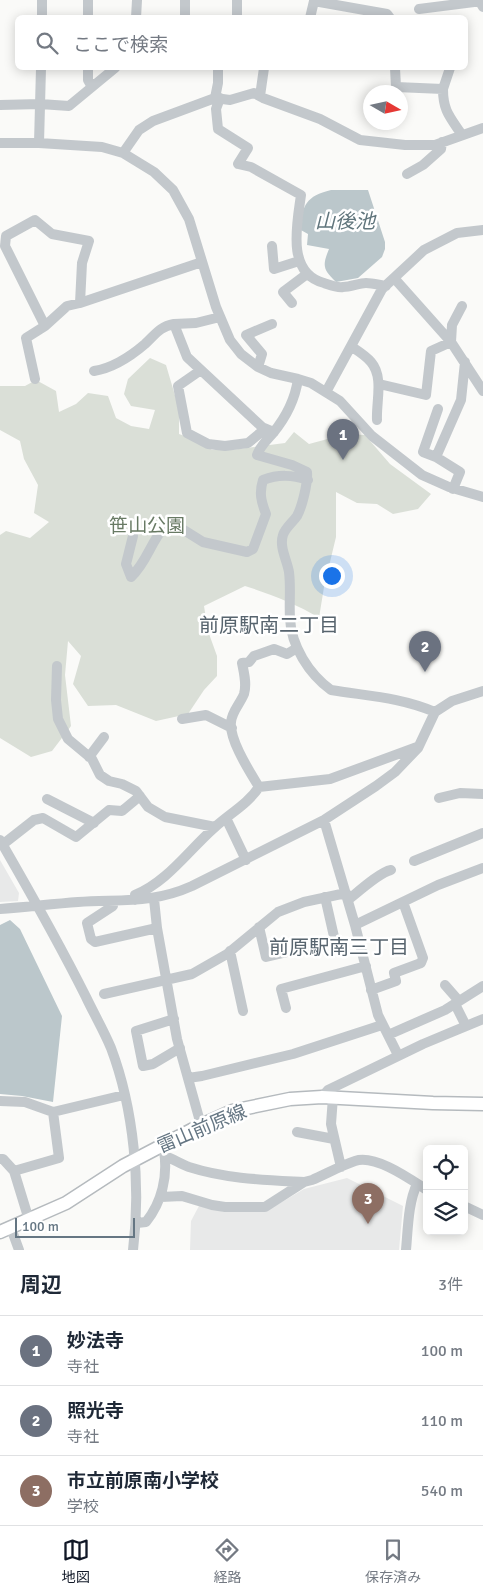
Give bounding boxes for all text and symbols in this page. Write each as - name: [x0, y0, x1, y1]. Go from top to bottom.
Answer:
- search box: [15, 15, 468, 70]
- icon: search: [33, 29, 61, 57]
- text: ここで検索: [73, 33, 168, 57]
- north arrow: [363, 85, 408, 130]
- water label: 山後池: [315, 209, 377, 234]
- pin: 1: [327, 419, 359, 460]
- park label: 笹山公園: [109, 514, 185, 538]
- your location: [319, 563, 345, 589]
- district label: 前原駅南二丁目: [199, 613, 339, 638]
- pin: 2: [409, 631, 441, 672]
- district label: 前原駅南三丁目: [269, 935, 409, 960]
- street label: 雷山前原線: [154, 1099, 250, 1159]
- map controls: [423, 1145, 468, 1235]
- button: locate: [423, 1145, 468, 1190]
- pin: 3: [352, 1183, 384, 1224]
- button: layers: [423, 1190, 468, 1235]
- scale bar: [15, 1215, 135, 1238]
- text: 100 m: [22, 1218, 59, 1235]
- text: 周辺: [20, 1272, 62, 1298]
- text: 3件: [438, 1275, 463, 1295]
- text: 妙法寺: [67, 1329, 124, 1353]
- text: 1: [32, 1341, 40, 1361]
- text: 100 m: [421, 1341, 463, 1361]
- text: 寺社: [67, 1357, 99, 1377]
- text: 照光寺: [67, 1399, 124, 1423]
- text: 2: [32, 1411, 40, 1431]
- text: 110 m: [421, 1411, 463, 1431]
- text: 寺社: [67, 1427, 99, 1447]
- text: 市立前原南小学校: [67, 1469, 219, 1493]
- text: 3: [32, 1481, 40, 1501]
- text: 540 m: [421, 1481, 463, 1501]
- text: 学校: [67, 1497, 99, 1517]
- tab: 地図: [62, 1536, 90, 1586]
- tab: 経路: [213, 1536, 241, 1586]
- tab: 保存済み: [365, 1536, 421, 1586]

